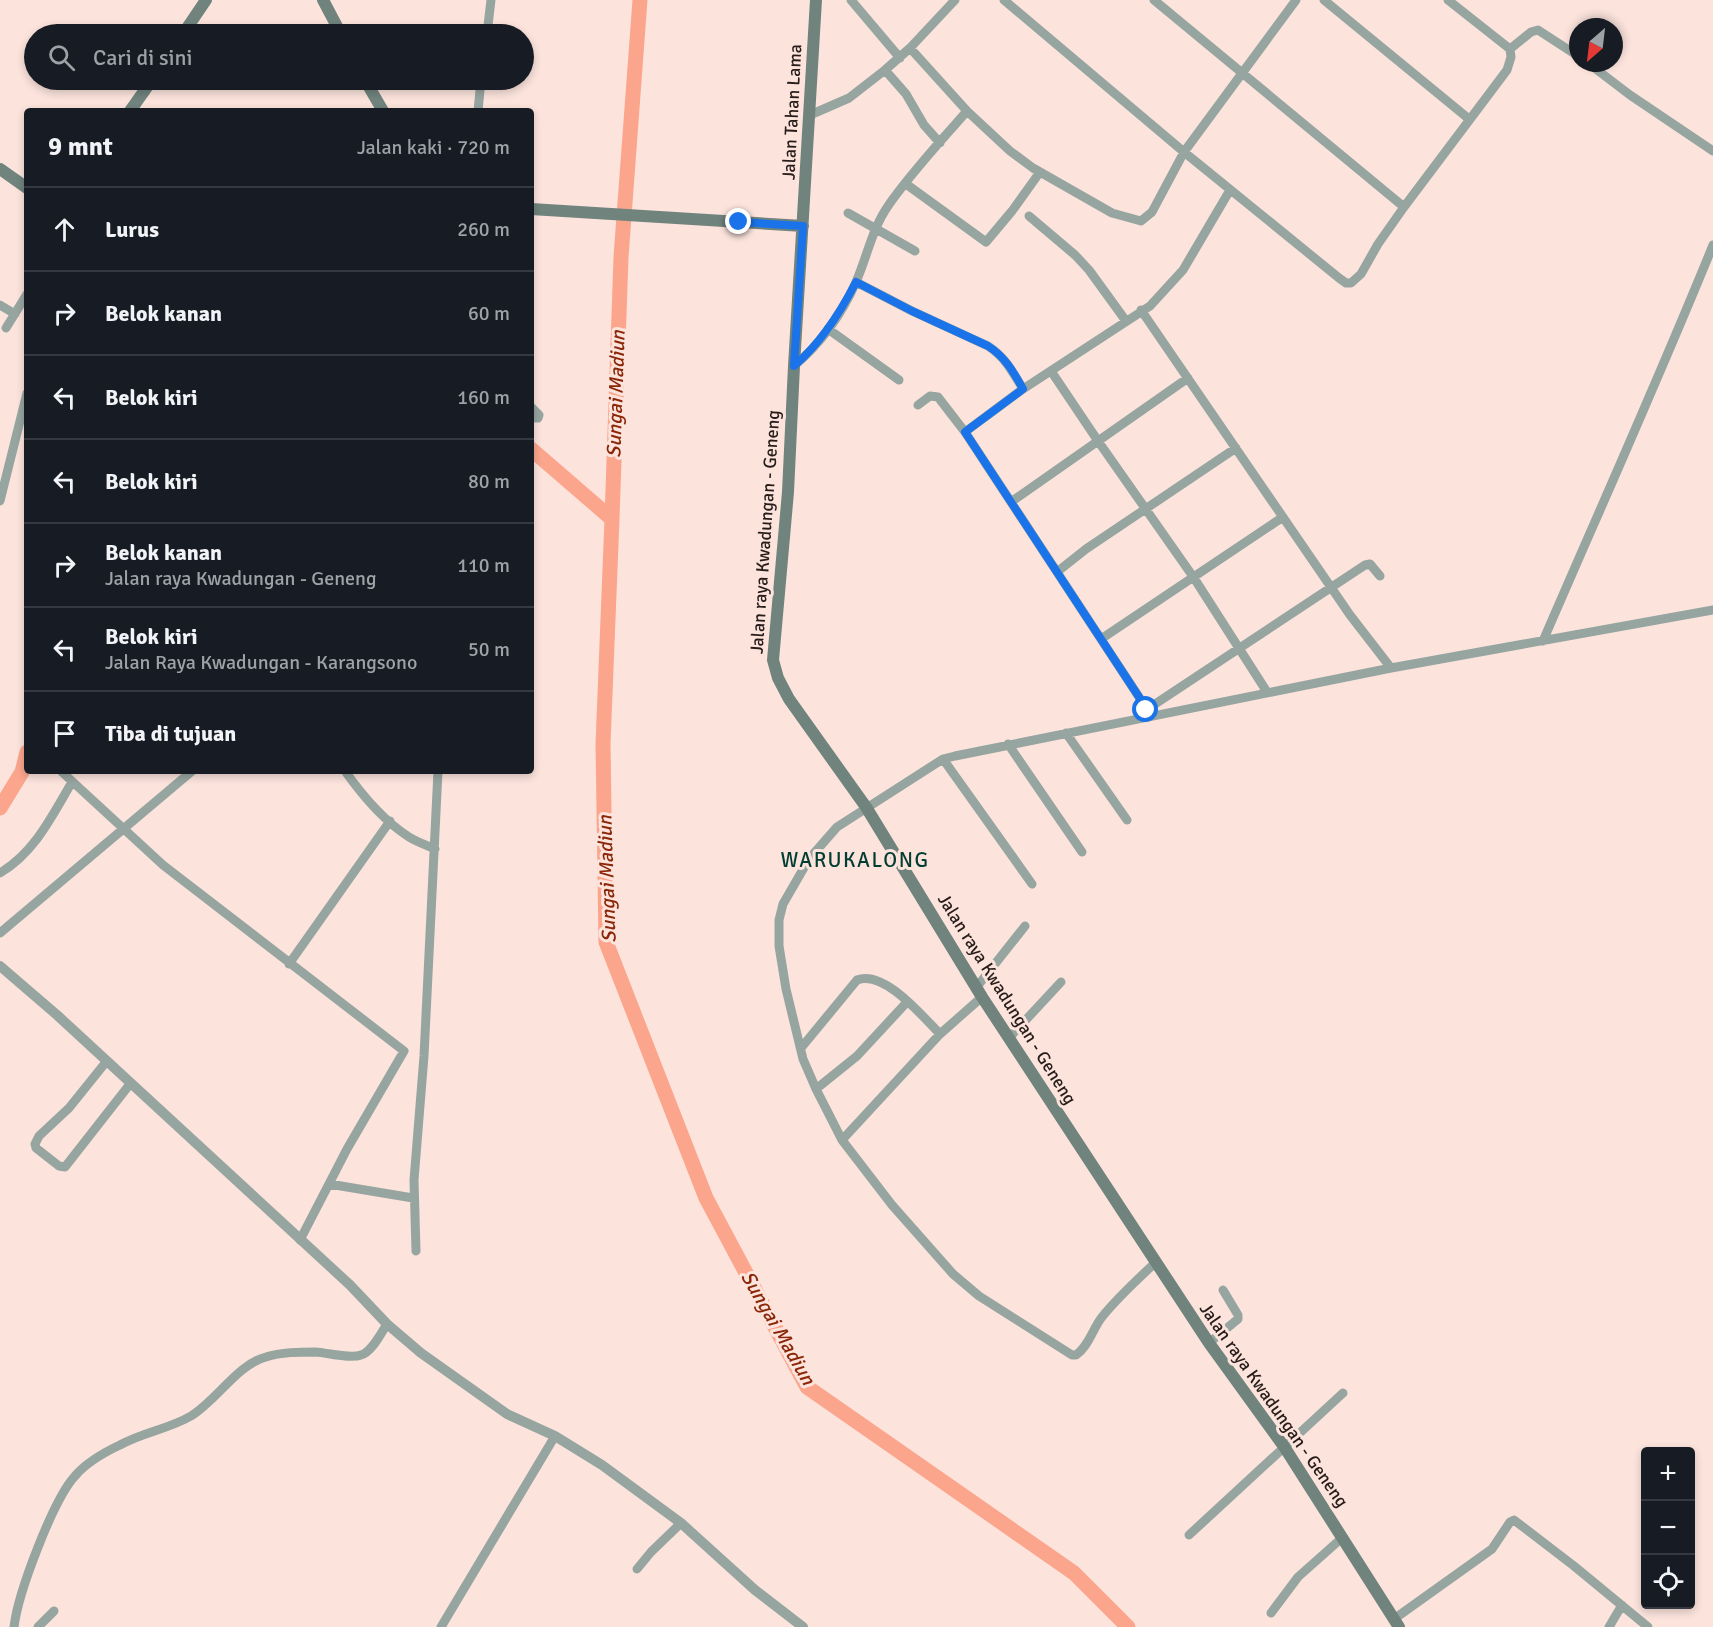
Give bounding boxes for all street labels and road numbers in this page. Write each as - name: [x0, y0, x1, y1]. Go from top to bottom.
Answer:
- street label: Jalan Tahan Lama: [777, 43, 807, 181]
- street label: Jalan raya Kwadungan - Geneng: [746, 409, 784, 655]
- street label: Jalan raya Kwadungan - Geneng: [933, 890, 1081, 1108]
- street label: Jalan raya Kwadungan - Geneng: [1195, 1299, 1353, 1511]

